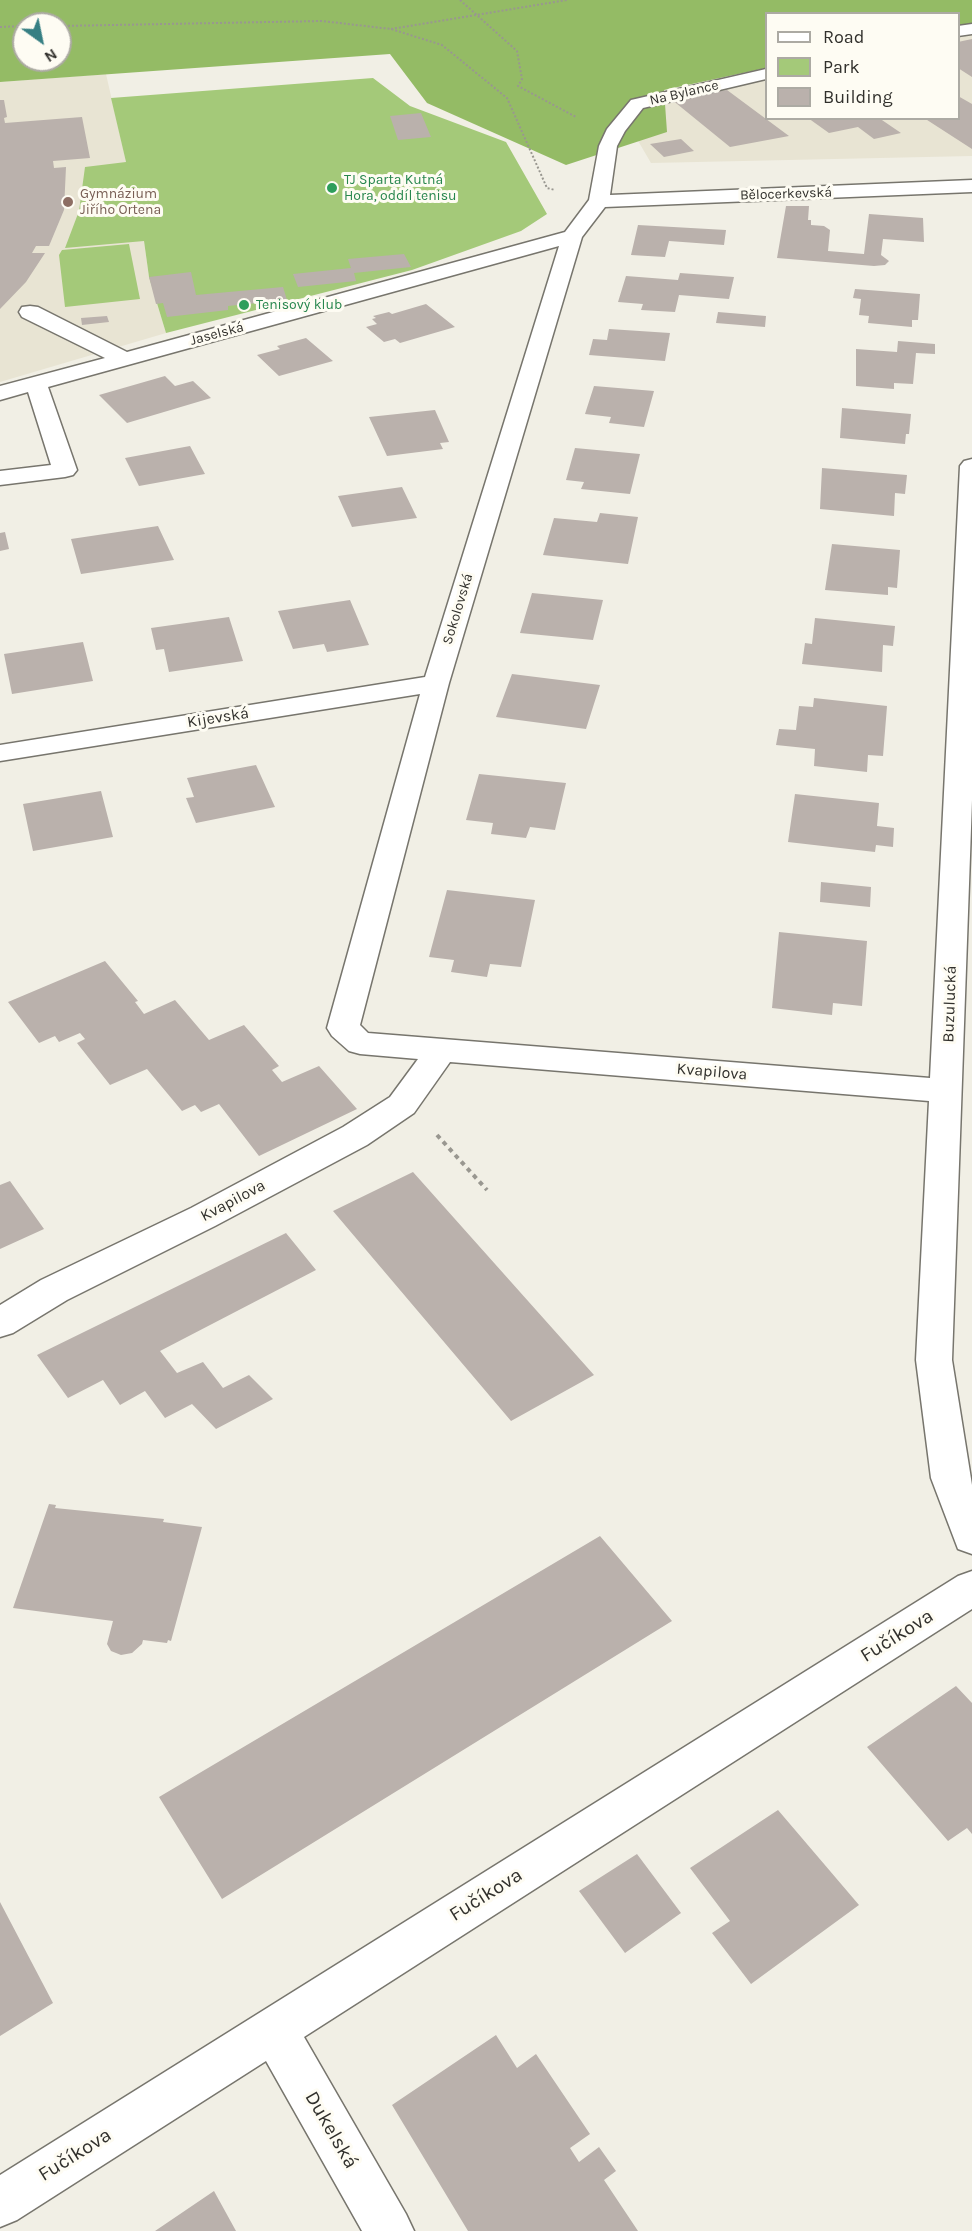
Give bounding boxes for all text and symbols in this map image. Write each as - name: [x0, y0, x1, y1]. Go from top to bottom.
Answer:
- north arrow: [12, 12, 72, 72]
- legend: [765, 12, 960, 120]
- text: Road: [823, 26, 864, 48]
- text: N: [41, 45, 61, 67]
- text: Park: [823, 56, 860, 78]
- street label: Na Bylance: [648, 77, 720, 109]
- text: Building: [823, 86, 893, 108]
- place label: TJ Sparta Kutná Hora, oddíl tenisu: [344, 172, 457, 204]
- marker: TJ Sparta Kutná Hora, oddíl tenisu: [325, 181, 339, 195]
- street label: Bělocerkevská: [740, 184, 832, 204]
- place label: Gymnázium Jiřího Ortena: [80, 186, 161, 219]
- marker: Gymnázium Jiřího Ortena: [61, 195, 75, 209]
- place label: Tenisový klub: [256, 297, 342, 313]
- marker: Tenisový klub: [237, 298, 251, 312]
- street label: Jaselská: [188, 319, 246, 349]
- street label: Sokolovská: [439, 572, 477, 646]
- street label: Kijevská: [186, 704, 250, 732]
- street label: Buzulucká: [939, 965, 961, 1043]
- street label: Kvapilova: [676, 1059, 748, 1085]
- street label: Kvapilova: [197, 1176, 269, 1226]
- street label: Fučíkova: [856, 1604, 938, 1668]
- street label: Fučíkova: [445, 1863, 527, 1927]
- street label: Dukelská: [299, 2087, 363, 2173]
- street label: Fučíkova: [34, 2123, 116, 2187]

